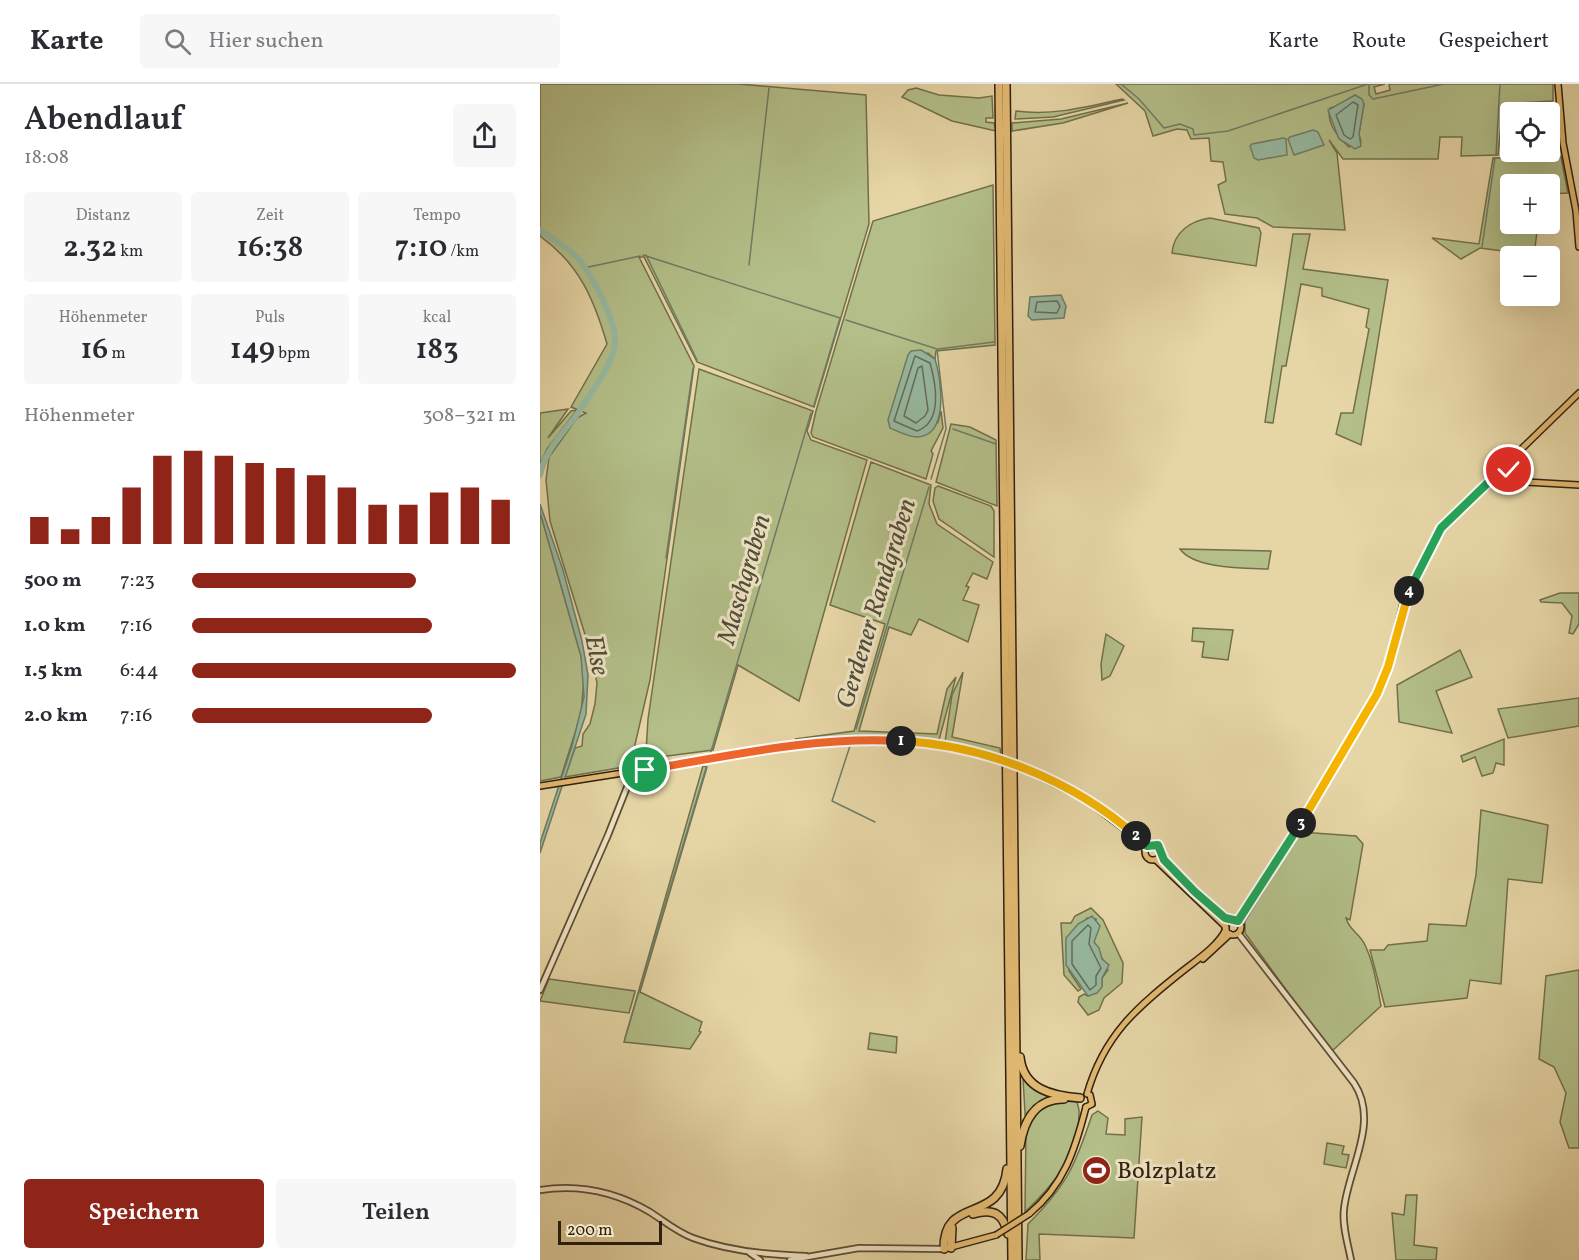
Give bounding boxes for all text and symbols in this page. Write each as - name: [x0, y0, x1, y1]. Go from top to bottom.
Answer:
- search box: [140, 14, 560, 68]
- text: Karte: [30, 22, 104, 61]
- icon: search: [161, 25, 194, 58]
- text: Hier suchen: [209, 26, 324, 57]
- text: Karte: [1268, 27, 1319, 56]
- text: Route: [1352, 27, 1406, 56]
- text: Gespeichert: [1439, 27, 1549, 56]
- text: Abendlauf: [24, 98, 183, 144]
- map controls: [1500, 102, 1560, 306]
- button: locate: [1500, 102, 1560, 162]
- button: share: [453, 104, 516, 167]
- text: 18:08: [24, 144, 69, 172]
- button: +: [1500, 174, 1560, 234]
- text: Distanz: [76, 205, 130, 227]
- text: Zeit: [256, 205, 284, 227]
- text: Tempo: [413, 205, 461, 227]
- text: 2.32: [63, 227, 117, 269]
- text: 16:38: [236, 227, 304, 269]
- text: 7:10: [395, 227, 447, 269]
- text: km: [117, 241, 143, 263]
- text: /km: [447, 241, 479, 263]
- button: −: [1500, 246, 1560, 306]
- text: Höhenmeter: [59, 307, 147, 329]
- text: Puls: [255, 307, 285, 329]
- text: kcal: [423, 307, 451, 329]
- text: 16: [80, 329, 108, 371]
- text: 149: [230, 329, 275, 371]
- text: 183: [415, 329, 459, 371]
- text: m: [108, 343, 126, 365]
- text: bpm: [275, 343, 310, 365]
- text: Höhenmeter: [24, 402, 135, 430]
- text: 308–321 m: [422, 402, 516, 430]
- pin: [1483, 444, 1534, 495]
- icon: check: [1492, 453, 1525, 486]
- water label: Gerdener Randgraben: [828, 494, 926, 713]
- water label: Maschgraben: [709, 510, 781, 650]
- text: 500 m: [24, 567, 82, 595]
- text: 7:23: [120, 567, 155, 595]
- pin: 4: [1394, 576, 1424, 606]
- text: 4: [1404, 580, 1414, 602]
- text: 1.0 km: [24, 612, 86, 640]
- text: 7:16: [120, 612, 152, 640]
- water label: Else: [575, 632, 618, 679]
- text: 1.5 km: [24, 657, 83, 685]
- text: 6:44: [120, 657, 159, 685]
- text: 2.0 km: [24, 702, 88, 730]
- text: 7:16: [120, 702, 152, 730]
- pin: 1: [886, 726, 916, 756]
- text: 1: [898, 730, 904, 752]
- pin: [619, 744, 670, 795]
- icon: arrive: [628, 753, 661, 786]
- pin: 3: [1286, 808, 1316, 838]
- text: 3: [1297, 812, 1305, 834]
- pin: 2: [1121, 821, 1151, 851]
- text: 2: [1132, 825, 1140, 847]
- sports icon: Bolzplatz: [1080, 1154, 1112, 1186]
- place label: Bolzplatz: [1117, 1155, 1216, 1189]
- button: Speichern: [24, 1179, 264, 1248]
- button: Teilen: [276, 1179, 516, 1248]
- scale bar: [558, 1218, 662, 1246]
- text: 200 m: [567, 1220, 612, 1242]

